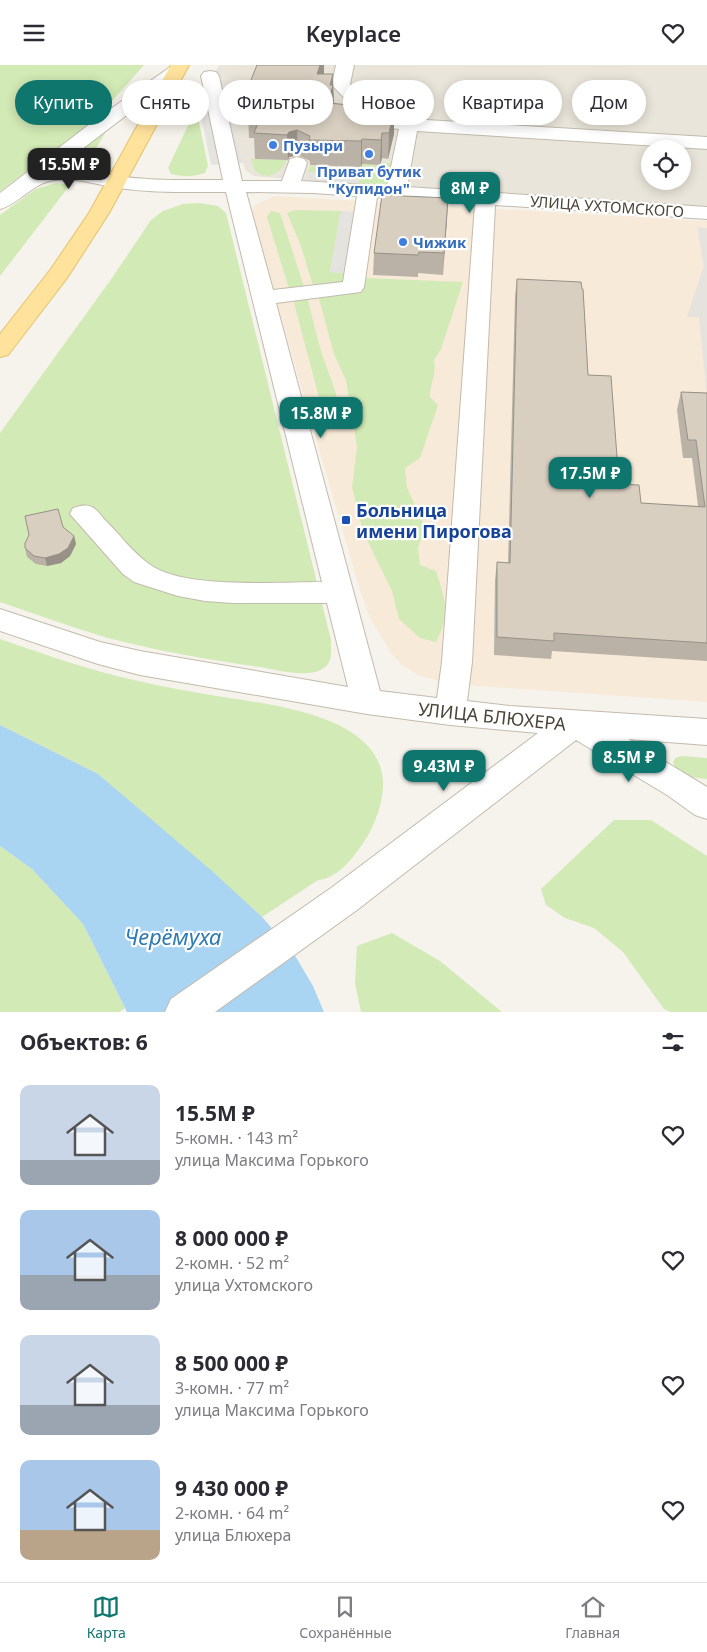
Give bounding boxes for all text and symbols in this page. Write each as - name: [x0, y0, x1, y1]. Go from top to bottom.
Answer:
- text: Keyplace: [306, 18, 401, 48]
- icon: menu: [20, 19, 48, 47]
- icon: heart: [659, 19, 687, 47]
- chip: Купить: [15, 80, 112, 125]
- chip: Снять: [122, 80, 209, 125]
- chip: Фильтры: [219, 80, 333, 125]
- chip: Новое: [343, 80, 434, 125]
- chip: Квартира: [444, 80, 562, 125]
- chip: Дом: [572, 80, 646, 125]
- place label: Пузыри: [283, 135, 343, 155]
- marker: Пузыри: [267, 139, 279, 151]
- map controls: [641, 140, 691, 190]
- button: locate: [641, 140, 691, 190]
- pin: 15.5M ₽: [23, 147, 115, 190]
- marker: Приват бутик "Купидон": [363, 148, 375, 160]
- text: 15.5M ₽: [39, 153, 99, 175]
- place label: Приват бутик "Купидон": [317, 161, 422, 198]
- pin: 8M ₽: [440, 171, 500, 214]
- text: 8M ₽: [451, 177, 489, 199]
- street label: УЛИЦА УХТОМСКОГО: [529, 191, 685, 221]
- place label: Чижик: [413, 232, 467, 252]
- marker: Чижик: [397, 236, 409, 248]
- pin: 15.8M ₽: [275, 397, 367, 439]
- text: 15.8M ₽: [291, 402, 351, 424]
- pin: 17.5M ₽: [544, 457, 636, 499]
- text: 17.5M ₽: [560, 462, 620, 484]
- place label: Больница имени Пирогова: [356, 498, 512, 543]
- marker: Больница имени Пирогова: [340, 514, 352, 526]
- street label: УЛИЦА БЛЮХЕРА: [417, 696, 568, 736]
- pin: 8.5M ₽: [588, 741, 670, 783]
- text: 8.5M ₽: [603, 746, 655, 768]
- pin: 9.43M ₽: [398, 749, 490, 792]
- text: 9.43M ₽: [414, 755, 474, 777]
- water label: Черёмуха: [124, 921, 222, 951]
- text: Объектов: 6: [20, 1028, 148, 1056]
- icon: filters: [659, 1028, 687, 1056]
- text: 15.5M ₽: [175, 1099, 255, 1127]
- icon: home: [60, 1105, 120, 1165]
- icon: heart: [659, 1121, 687, 1149]
- text: 5-комн. · 143 m²: [175, 1127, 298, 1149]
- text: улица Максима Горького: [175, 1149, 369, 1171]
- text: 8 000 000 ₽: [175, 1224, 288, 1252]
- icon: home: [60, 1230, 120, 1290]
- icon: heart: [659, 1246, 687, 1274]
- text: 2-комн. · 52 m²: [175, 1252, 289, 1274]
- text: улица Ухтомского: [175, 1274, 313, 1296]
- text: 8 500 000 ₽: [175, 1349, 288, 1377]
- icon: home: [60, 1355, 120, 1415]
- icon: heart: [659, 1371, 687, 1399]
- text: 3-комн. · 77 m²: [175, 1377, 289, 1399]
- text: улица Максима Горького: [175, 1399, 369, 1421]
- text: 9 430 000 ₽: [175, 1474, 288, 1502]
- icon: home: [60, 1480, 120, 1540]
- icon: heart: [659, 1496, 687, 1524]
- text: 2-комн. · 64 m²: [175, 1502, 289, 1524]
- text: улица Блюхера: [175, 1524, 292, 1546]
- tab: Карта: [87, 1593, 126, 1642]
- tab: Сохранённые: [299, 1593, 392, 1642]
- tab: Главная: [565, 1593, 620, 1642]

